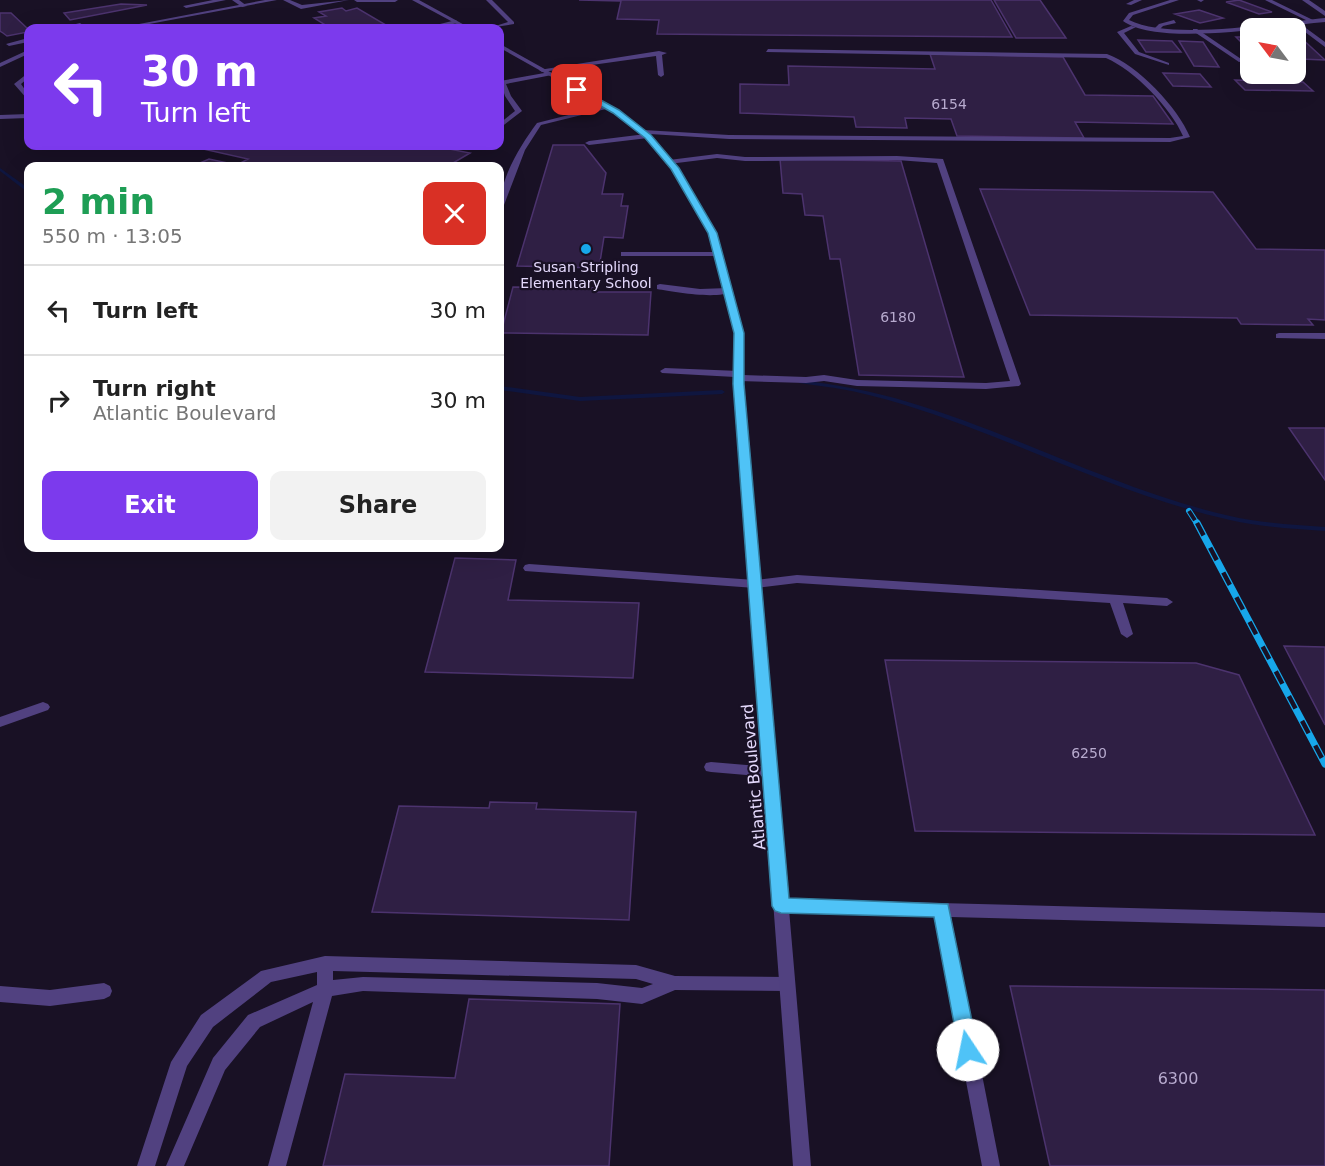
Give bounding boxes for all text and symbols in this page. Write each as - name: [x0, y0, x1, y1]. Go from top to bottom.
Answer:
- north arrow: [1240, 18, 1306, 84]
- map controls: [1240, 18, 1306, 84]
- text: 30 m: [141, 47, 258, 96]
- icon: left: [42, 48, 120, 126]
- pin: [551, 64, 602, 115]
- icon: arrive: [560, 73, 593, 106]
- house number: 6154: [931, 96, 967, 112]
- text: Turn left: [141, 97, 251, 128]
- text: 2 min: [42, 181, 155, 222]
- button: close: [423, 182, 486, 245]
- text: 550 m · 13:05: [42, 224, 183, 248]
- marker: Susan Stripling Elementary School: [579, 242, 593, 256]
- place label: Susan Stripling Elementary School: [520, 259, 652, 291]
- icon: left: [42, 294, 75, 327]
- text: Turn left: [93, 298, 198, 323]
- text: 30 m: [430, 298, 486, 323]
- house number: 6180: [880, 309, 916, 325]
- text: Turn right: [93, 376, 216, 401]
- icon: right: [42, 384, 75, 417]
- text: 30 m: [430, 388, 486, 413]
- text: Atlantic Boulevard: [93, 401, 277, 425]
- button: Exit: [42, 471, 258, 540]
- button: Share: [270, 471, 486, 540]
- street label: Atlantic Boulevard: [738, 703, 769, 851]
- house number: 6250: [1071, 745, 1107, 761]
- position arrow: [936, 1018, 1000, 1082]
- house number: 6300: [1158, 1069, 1198, 1088]

